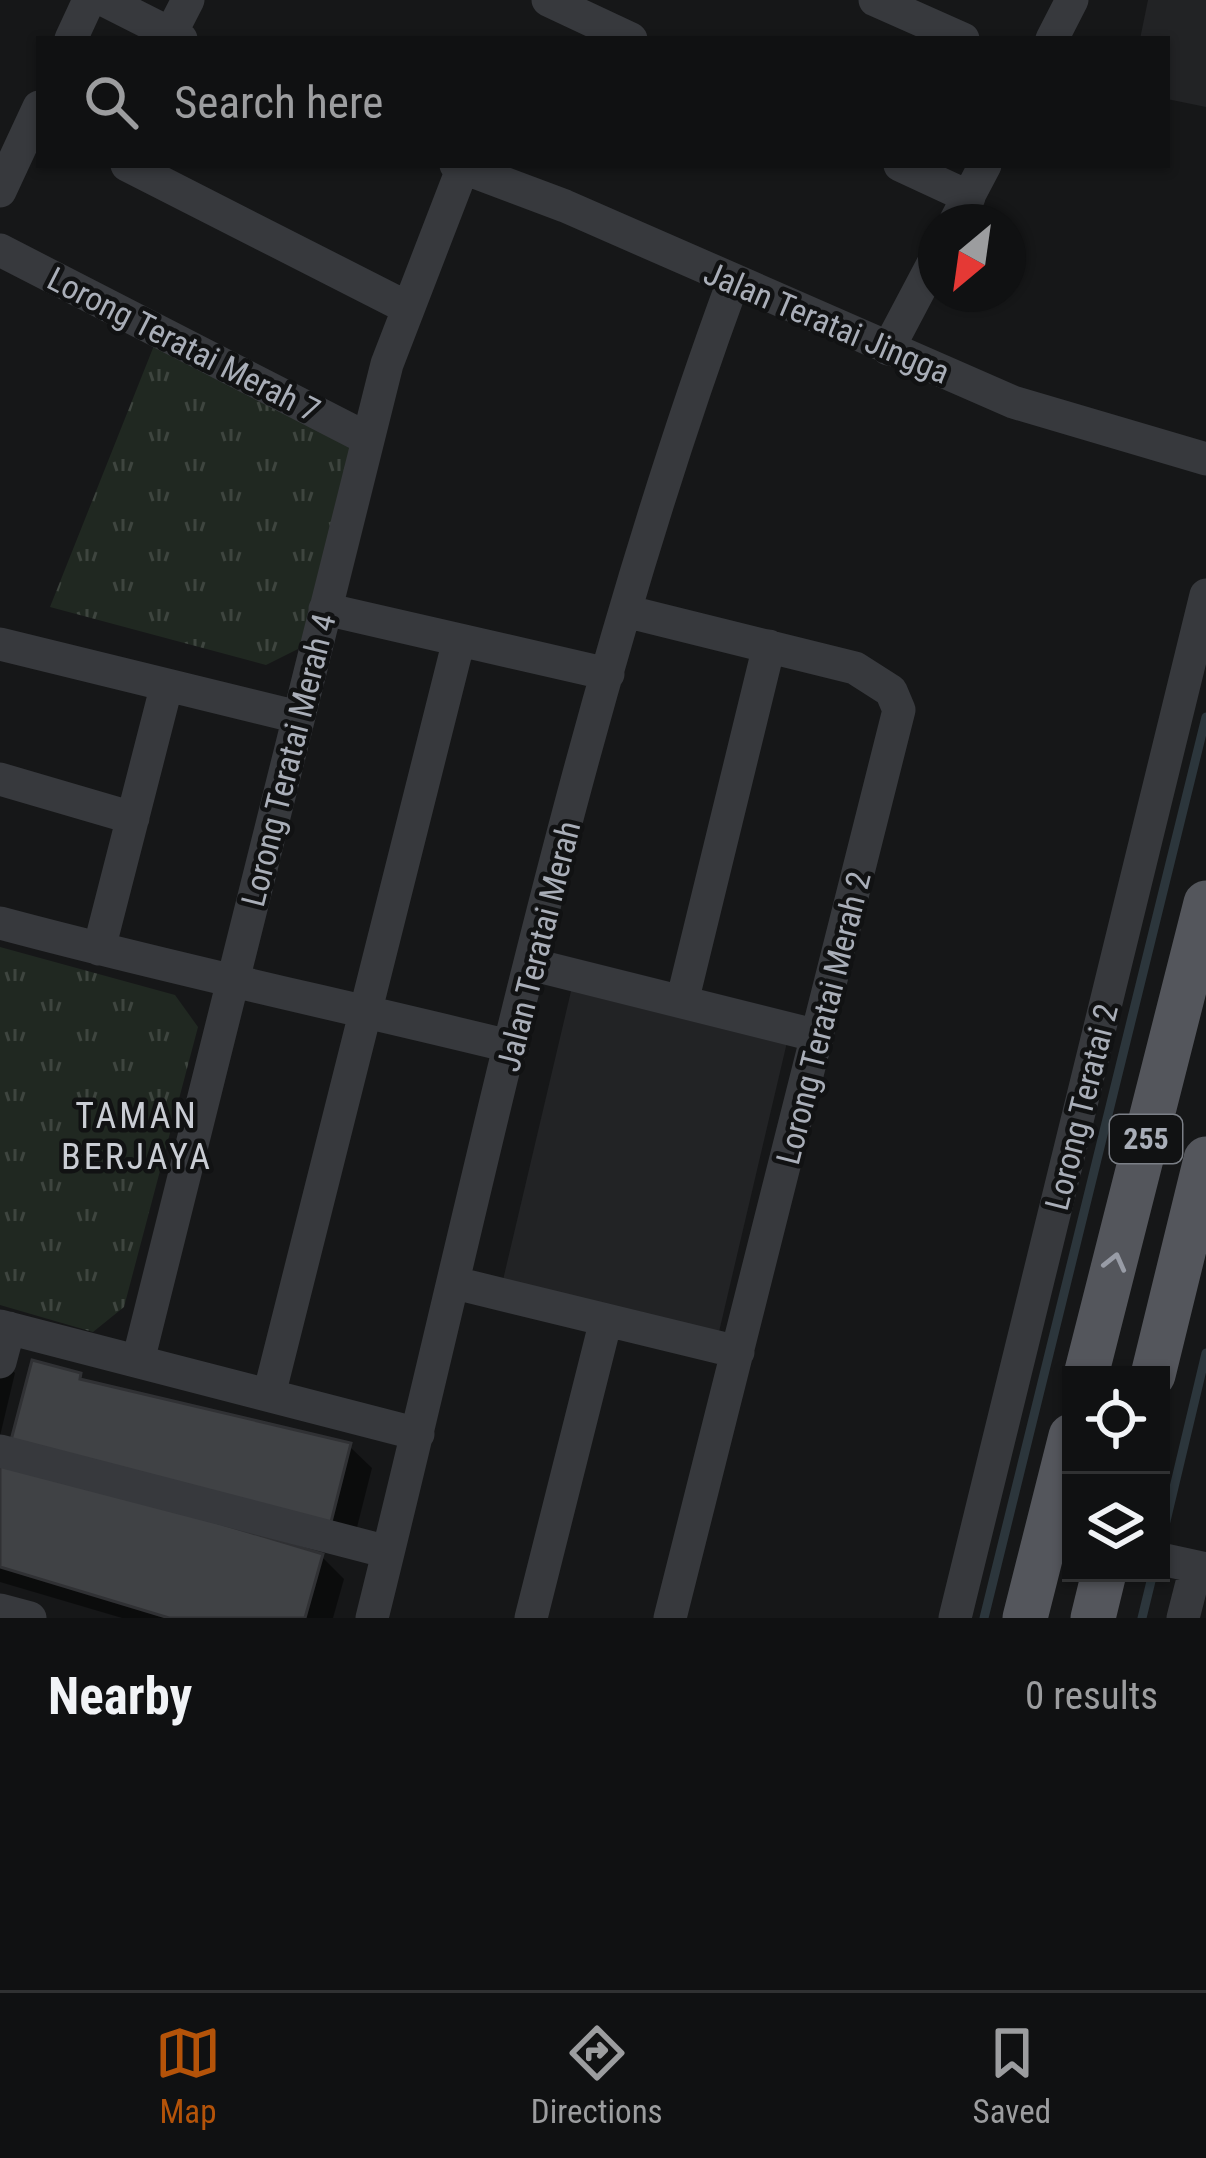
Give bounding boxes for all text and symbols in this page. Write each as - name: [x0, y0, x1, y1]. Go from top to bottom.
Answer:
- search box: [36, 36, 1170, 168]
- icon: search: [78, 69, 144, 135]
- text: Search here: [174, 76, 383, 129]
- north arrow: [918, 204, 1026, 312]
- street label: Jalan Teratai Jingga: [698, 253, 955, 392]
- street label: Lorong Teratai Merah 7: [41, 259, 326, 430]
- street label: Lorong Teratai Merah 4: [233, 610, 344, 910]
- street label: Jalan Teratai Merah: [489, 817, 588, 1075]
- street label: Lorong Teratai Merah 2: [768, 868, 879, 1168]
- street label: Lorong Teratai 2: [1037, 1000, 1126, 1214]
- district label: TAMAN BERJAYA: [61, 1095, 213, 1178]
- road number: 255: [1110, 1115, 1182, 1163]
- one-way arrow: [1101, 1252, 1126, 1272]
- map controls: [1062, 1366, 1170, 1582]
- button: locate: [1062, 1366, 1170, 1474]
- button: layers: [1062, 1474, 1170, 1582]
- text: Nearby: [48, 1667, 192, 1726]
- text: 0 results: [1025, 1673, 1158, 1719]
- tab: Map: [155, 2020, 221, 2131]
- tab: Directions: [531, 2020, 663, 2131]
- tab: Saved: [973, 2020, 1051, 2131]

